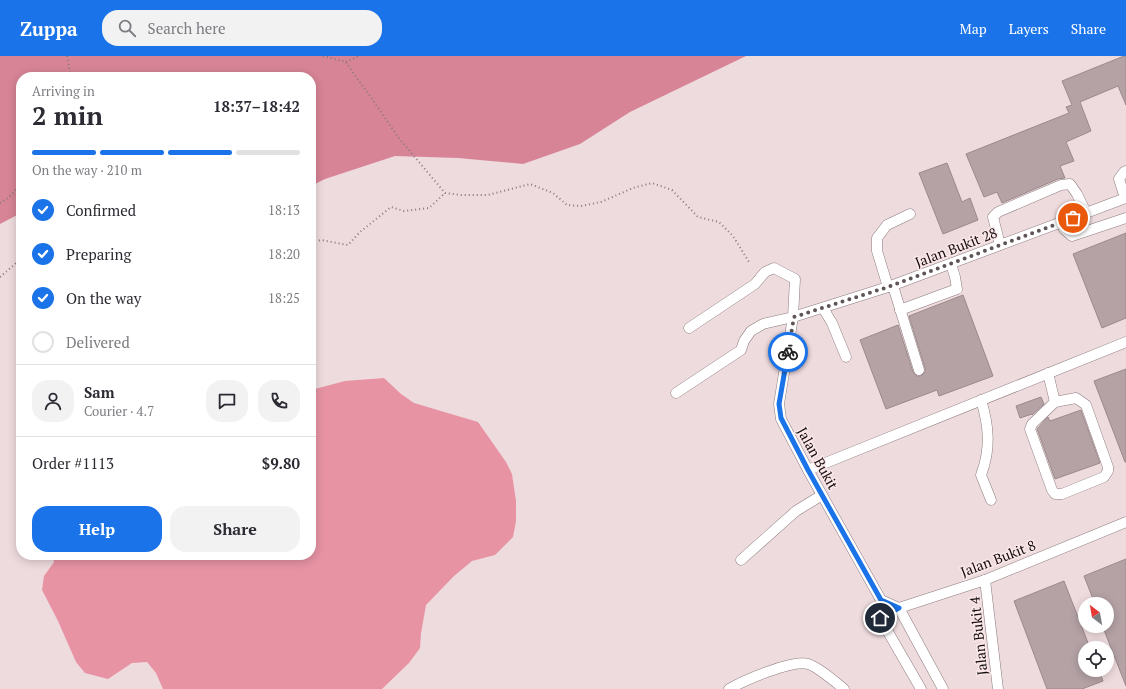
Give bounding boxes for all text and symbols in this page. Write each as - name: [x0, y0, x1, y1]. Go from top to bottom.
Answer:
- search box: [102, 10, 382, 46]
- text: Zuppa: [20, 16, 78, 41]
- icon: search: [116, 17, 138, 39]
- text: Search here: [148, 18, 226, 38]
- text: Map: [960, 19, 987, 38]
- text: Layers: [1009, 19, 1049, 38]
- text: Share: [1071, 19, 1106, 38]
- text: Arriving in: [32, 82, 95, 100]
- text: 18:37–18:42: [213, 96, 300, 116]
- text: 2 min: [32, 98, 103, 132]
- text: On the way · 210 m: [32, 161, 142, 179]
- icon: check: [32, 199, 54, 221]
- text: Confirmed: [66, 200, 136, 220]
- text: 18:13: [268, 201, 300, 219]
- pin: [1056, 201, 1090, 235]
- icon: bag: [1062, 207, 1084, 229]
- street label: Jalan Bukit 28: [912, 223, 1000, 271]
- icon: check: [32, 243, 54, 265]
- text: Preparing: [66, 244, 131, 264]
- text: 18:20: [268, 245, 300, 263]
- icon: check: [32, 287, 54, 309]
- text: On the way: [66, 288, 141, 308]
- text: 18:25: [268, 289, 300, 307]
- text: Delivered: [66, 332, 130, 352]
- courier: [768, 332, 808, 372]
- icon: bike: [777, 341, 799, 363]
- button: person: [32, 380, 74, 422]
- button: chat: [206, 380, 248, 422]
- button: phone: [258, 380, 300, 422]
- text: Sam: [84, 382, 115, 402]
- text: Courier · 4.7: [84, 402, 154, 420]
- street label: Jalan Bukit: [793, 424, 843, 493]
- text: Order #1113: [32, 453, 114, 473]
- text: $9.80: [262, 453, 300, 473]
- button: Help: [32, 506, 162, 552]
- button: Share: [170, 506, 300, 552]
- street label: Jalan Bukit 8: [958, 535, 1038, 581]
- street label: Jalan Bukit 4: [964, 595, 992, 676]
- north arrow: [1078, 597, 1114, 633]
- map controls: [1078, 597, 1114, 677]
- pin: [863, 601, 897, 635]
- icon: home: [869, 607, 891, 629]
- button: locate: [1078, 641, 1114, 677]

